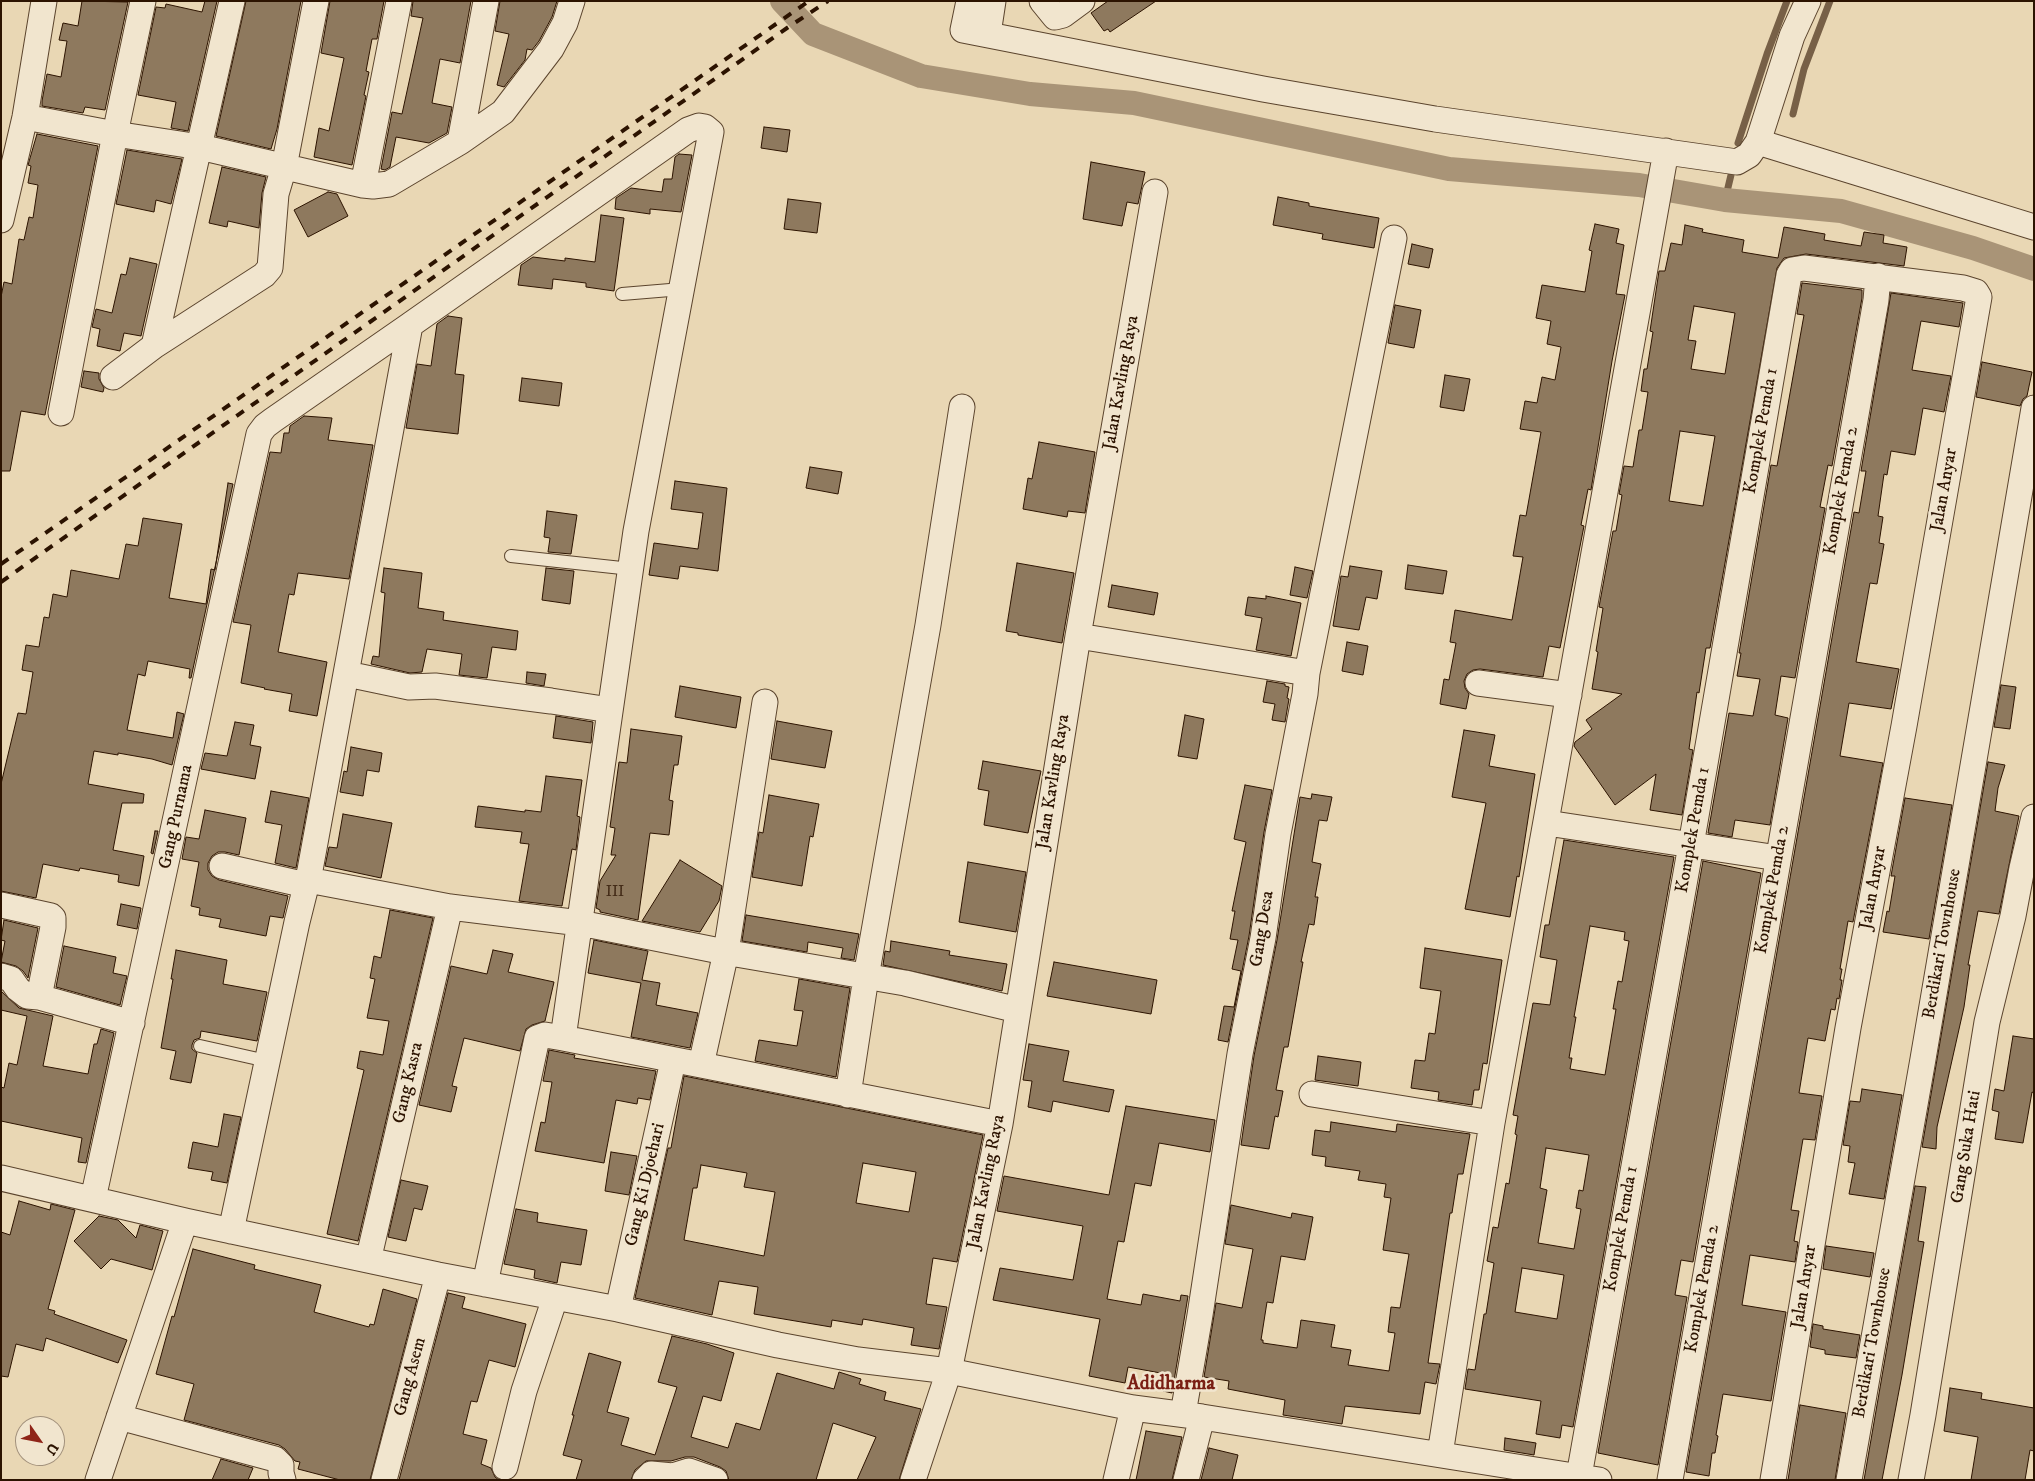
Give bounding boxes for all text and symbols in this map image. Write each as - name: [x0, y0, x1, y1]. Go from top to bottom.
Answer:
- street label: Jalan Kavling Raya: [1100, 314, 1144, 452]
- street label: Komplek Pemda 1: [1740, 366, 1784, 496]
- street label: Komplek Pemda 2: [1820, 425, 1864, 557]
- street label: Jalan Anyar: [1927, 447, 1963, 533]
- street label: Jalan Kavling Raya: [1033, 713, 1075, 851]
- street label: Gang Purnama: [155, 763, 199, 871]
- street label: Komplek Pemda 1: [1672, 765, 1716, 895]
- street label: Komplek Pemda 2: [1751, 824, 1795, 956]
- street label: Jalan Anyar: [1856, 845, 1892, 931]
- street label: Berdikari Townhouse: [1919, 867, 1967, 1021]
- house number: III: [606, 884, 624, 902]
- street label: Gang Desa: [1246, 889, 1280, 969]
- street label: Gang Kasra: [389, 1040, 429, 1126]
- street label: Gang Suka Hati: [1947, 1089, 1987, 1205]
- street label: Jalan Kavling Raya: [963, 1113, 1011, 1251]
- street label: Gang Ki Djoehari: [621, 1121, 671, 1249]
- street label: Komplek Pemda 1: [1600, 1164, 1644, 1294]
- street label: Komplek Pemda 2: [1681, 1223, 1725, 1355]
- street label: Jalan Anyar: [1788, 1244, 1822, 1330]
- street label: Berdikari Townhouse: [1849, 1266, 1897, 1420]
- street label: Gang Asem: [390, 1335, 432, 1419]
- district label: Adidharma: [1127, 1373, 1215, 1397]
- north arrow: [15, 1416, 65, 1466]
- text: U: [41, 1439, 62, 1458]

